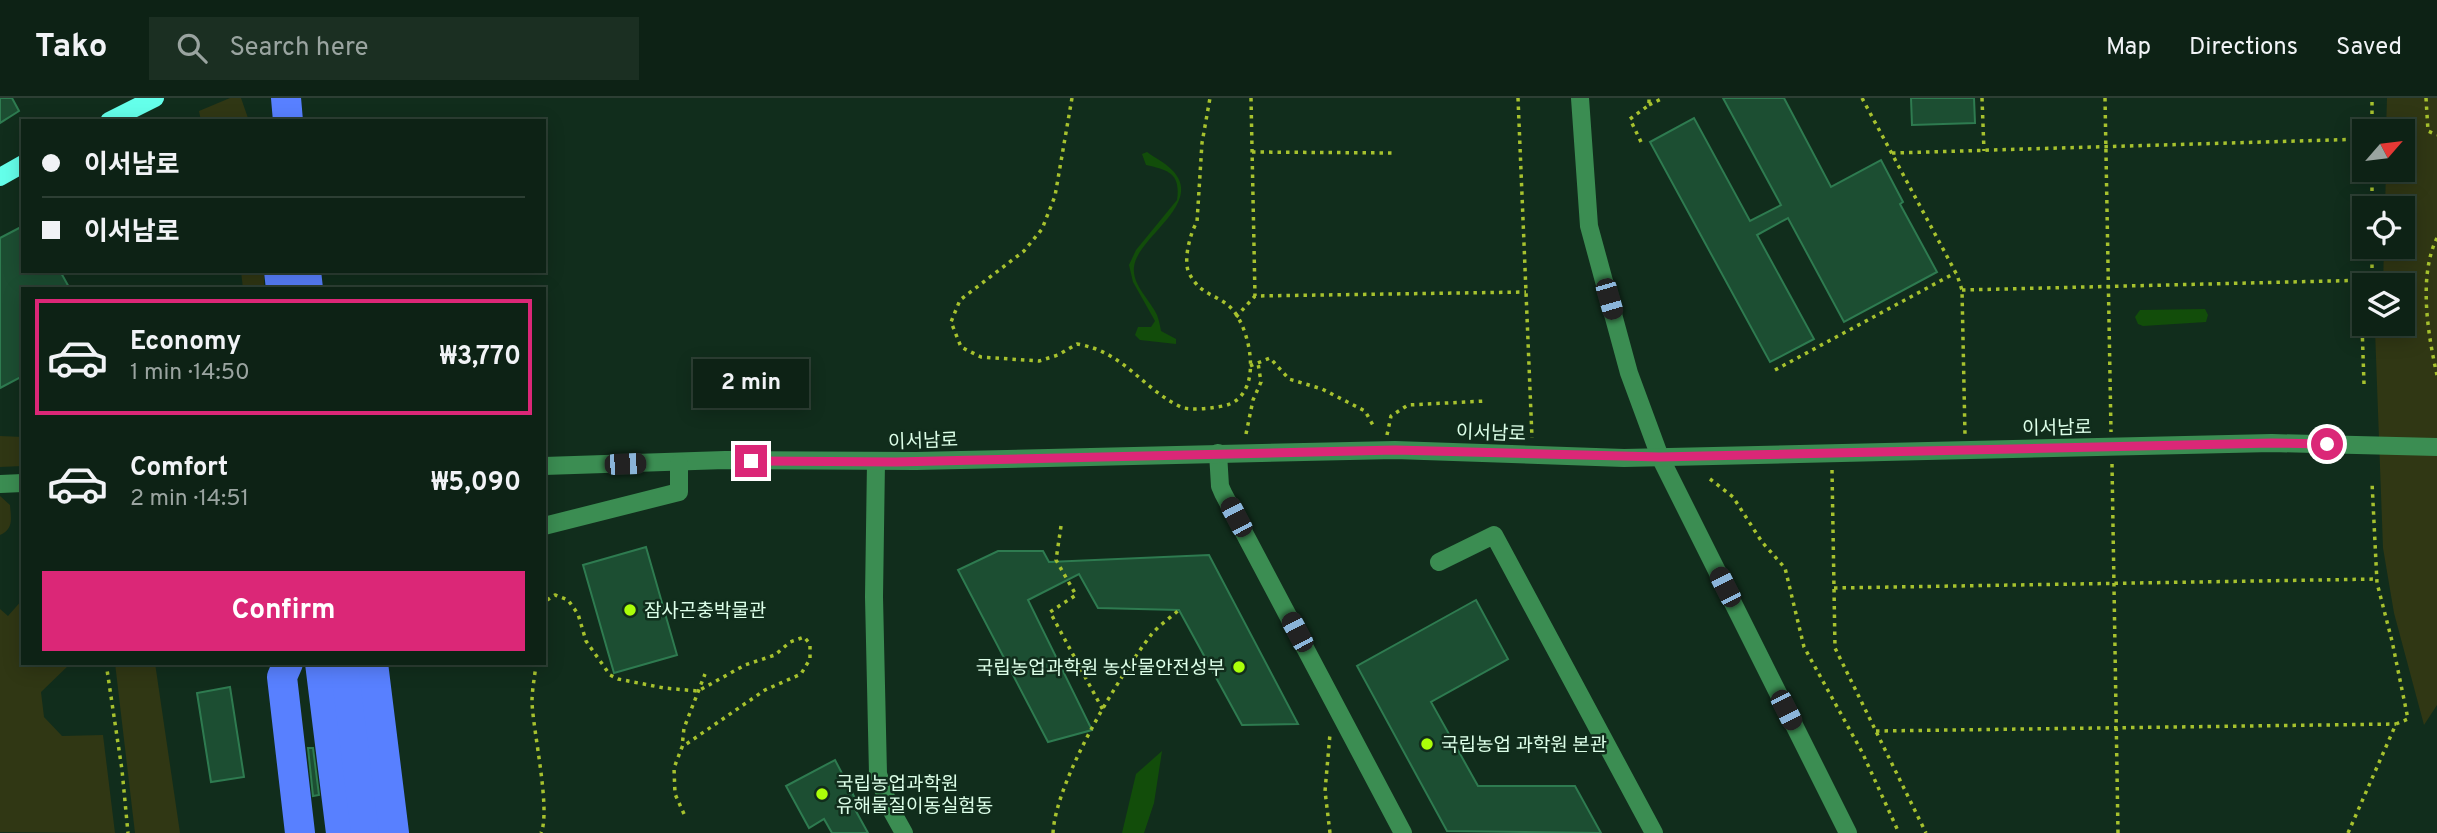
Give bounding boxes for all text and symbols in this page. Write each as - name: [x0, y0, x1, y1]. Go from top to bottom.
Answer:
- search box: [149, 17, 639, 80]
- text: Tako: [35, 27, 107, 69]
- icon: search: [173, 29, 211, 67]
- text: Search here: [229, 32, 368, 65]
- text: Map: [2106, 33, 2151, 63]
- text: Directions: [2189, 33, 2298, 63]
- text: Saved: [2336, 33, 2402, 63]
- north arrow: [2352, 119, 2415, 182]
- map controls: [2352, 119, 2415, 336]
- text: 이서남로: [84, 150, 180, 183]
- button: locate: [2352, 196, 2415, 259]
- text: 이서남로: [84, 217, 180, 250]
- button: layers: [2352, 273, 2415, 336]
- car: [1594, 276, 1625, 322]
- icon: car: [46, 326, 109, 389]
- text: Economy: [130, 326, 241, 359]
- text: ₩3,770: [440, 341, 521, 374]
- text: 1 min · 14:50: [130, 359, 250, 388]
- callout: 2 min: [693, 360, 809, 408]
- text: 2 min: [721, 369, 781, 398]
- street label: 이서남로: [2022, 416, 2092, 442]
- street label: 이서남로: [1456, 421, 1526, 447]
- route start: [2311, 428, 2343, 460]
- street label: 이서남로: [888, 429, 958, 455]
- route end: [735, 445, 767, 477]
- icon: car: [46, 452, 109, 515]
- text: Comfort: [130, 452, 228, 485]
- car: [604, 453, 647, 475]
- text: ₩5,090: [431, 467, 521, 500]
- text: 2 min · 14:51: [130, 485, 249, 514]
- car: [1217, 494, 1256, 540]
- car: [1707, 564, 1744, 610]
- button: Confirm: [42, 571, 525, 651]
- place label: 잠사곤충박물관: [644, 600, 766, 624]
- marker: 잠사곤충박물관: [622, 602, 638, 618]
- car: [1278, 609, 1317, 655]
- place label: 국립농업과학원 농산물안전성부: [976, 657, 1225, 681]
- marker: 국립농업과학원 농산물안전성부: [1231, 659, 1247, 675]
- car: [1768, 687, 1805, 733]
- place label: 국립농업 과학원 본관: [1441, 734, 1607, 758]
- marker: 국립농업 과학원 본관: [1419, 736, 1435, 752]
- place label: 국립농업과학원 유해물질이동실험동: [836, 773, 993, 819]
- marker: 국립농업과학원 유해물질이동실험동: [814, 786, 830, 802]

